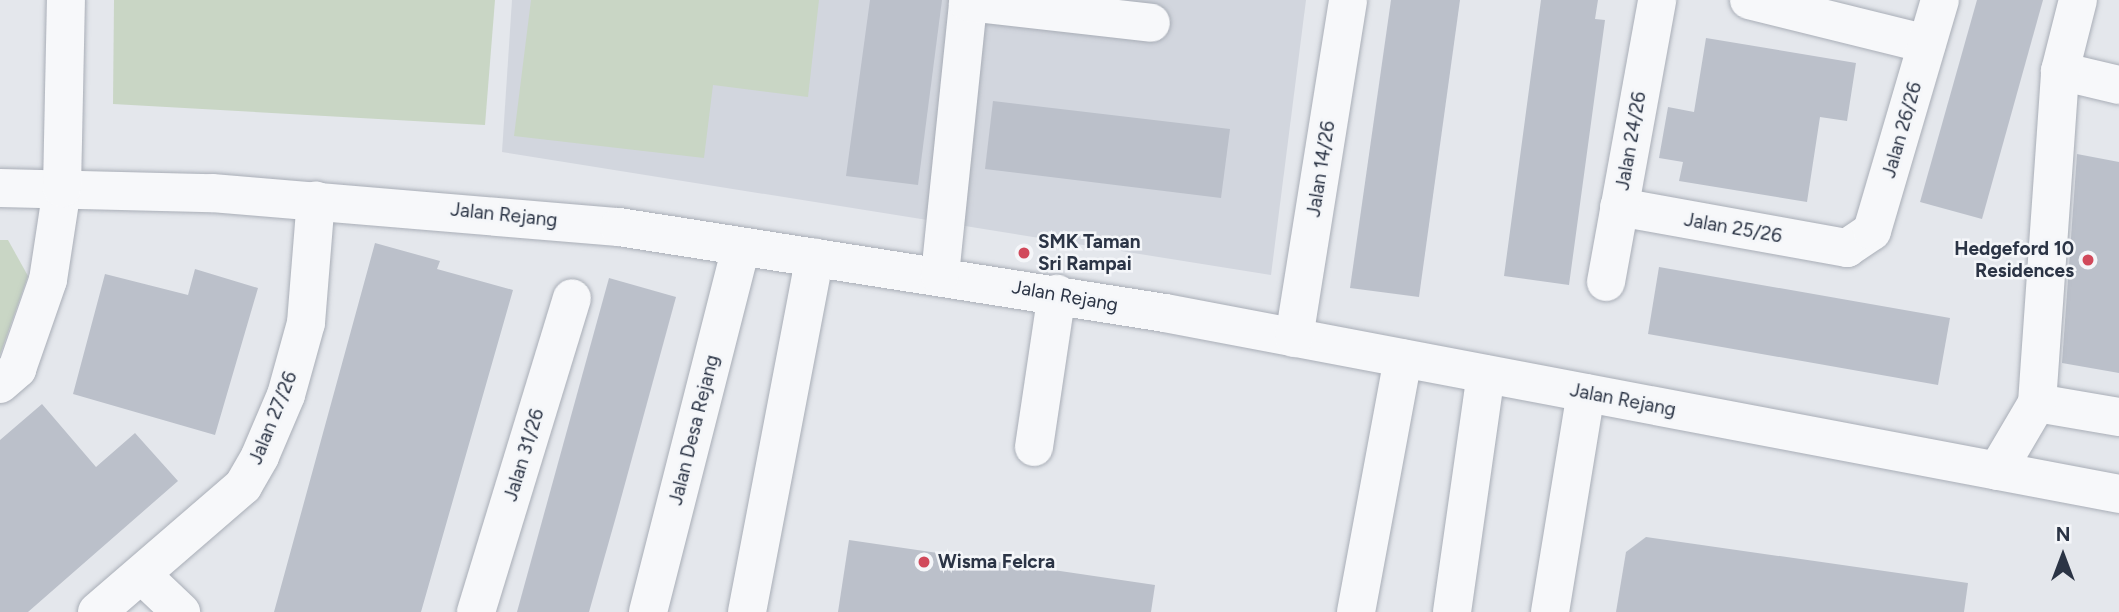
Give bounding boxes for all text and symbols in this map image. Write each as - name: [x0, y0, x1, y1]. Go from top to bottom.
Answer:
- street label: Jalan 26/26: [1877, 79, 1927, 181]
- street label: Jalan 24/26: [1611, 90, 1651, 192]
- street label: Jalan 14/26: [1302, 119, 1340, 219]
- street label: Jalan Rejang: [449, 198, 559, 232]
- street label: Jalan 25/26: [1682, 208, 1784, 248]
- place label: SMK Taman Sri Rampai: [1038, 231, 1140, 275]
- place label: Hedgeford 10 Residences: [1954, 238, 2074, 282]
- marker: SMK Taman Sri Rampai: [1016, 245, 1032, 261]
- marker: Hedgeford 10 Residences: [2080, 252, 2096, 268]
- street label: Jalan Rejang: [1010, 275, 1120, 317]
- street label: Jalan Desa Rejang: [664, 352, 724, 508]
- street label: Jalan 27/26: [244, 368, 302, 468]
- street label: Jalan Rejang: [1568, 379, 1678, 421]
- street label: Jalan 31/26: [499, 406, 549, 504]
- north arrow: [2028, 521, 2098, 591]
- text: N: [2056, 523, 2070, 546]
- place label: Wisma Felcra: [938, 551, 1055, 573]
- marker: Wisma Felcra: [916, 554, 932, 570]

